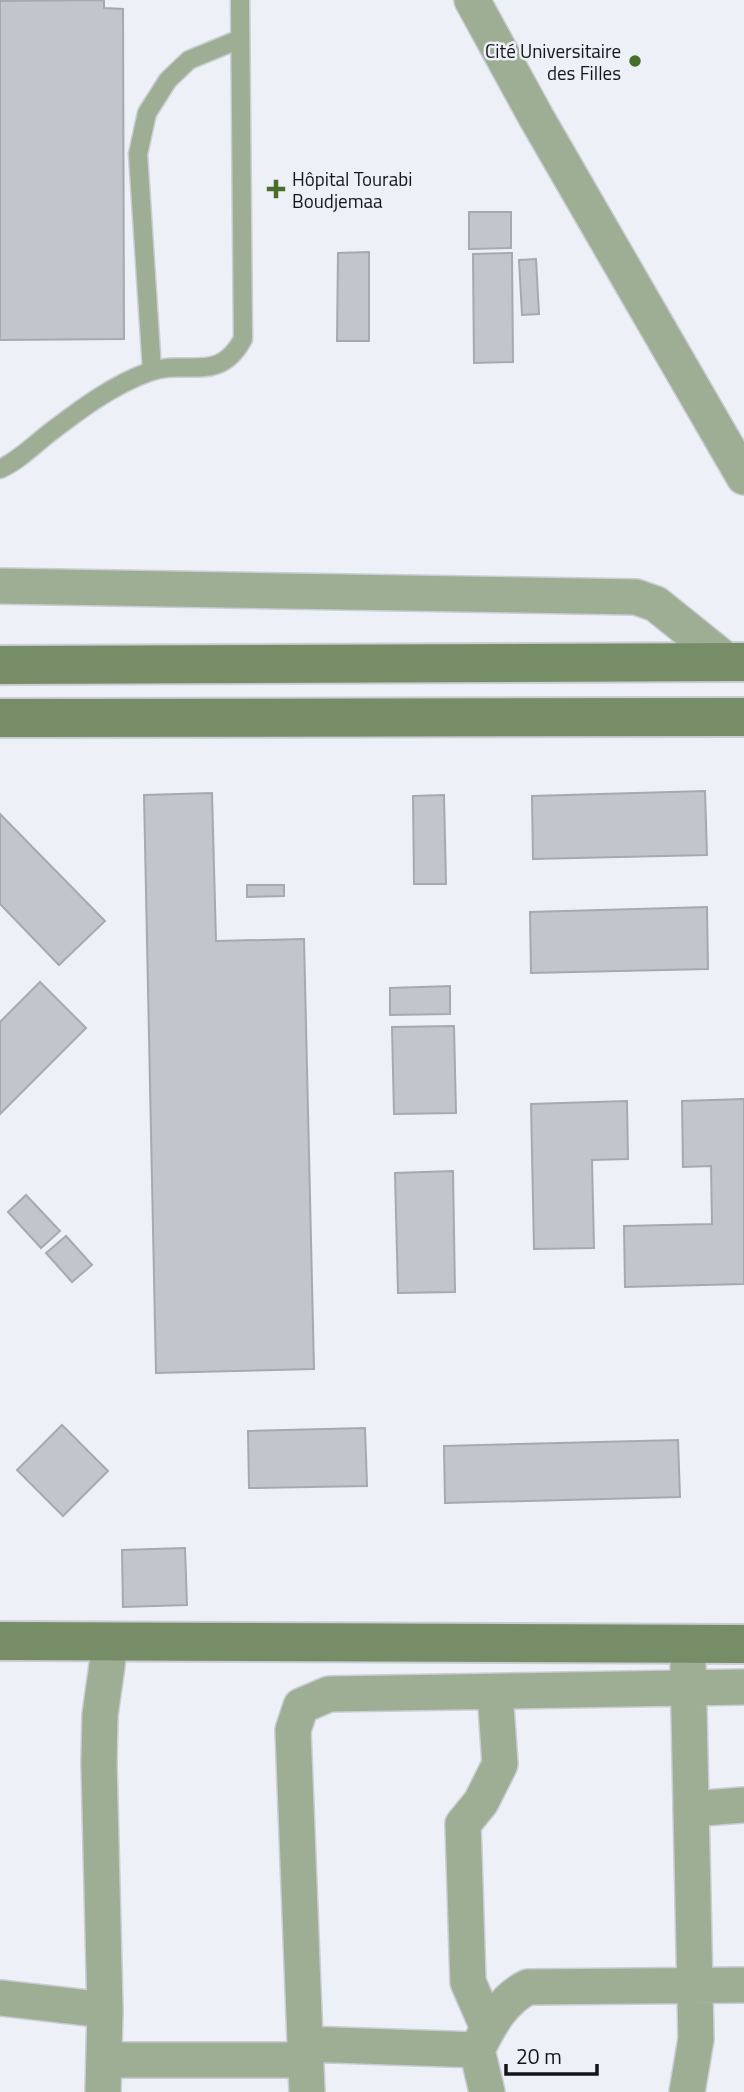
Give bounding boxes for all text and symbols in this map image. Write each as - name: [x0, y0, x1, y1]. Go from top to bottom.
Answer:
- place label: Cité Universitaire des Filles: [485, 36, 621, 87]
- marker: Cité Universitaire des Filles: [627, 53, 643, 69]
- place label: Hôpital Tourabi Boudjemaa: [292, 164, 412, 215]
- marker: Hôpital Tourabi Boudjemaa: [266, 179, 286, 199]
- scale bar: [506, 2032, 597, 2076]
- text: 20 m: [516, 2040, 562, 2072]

